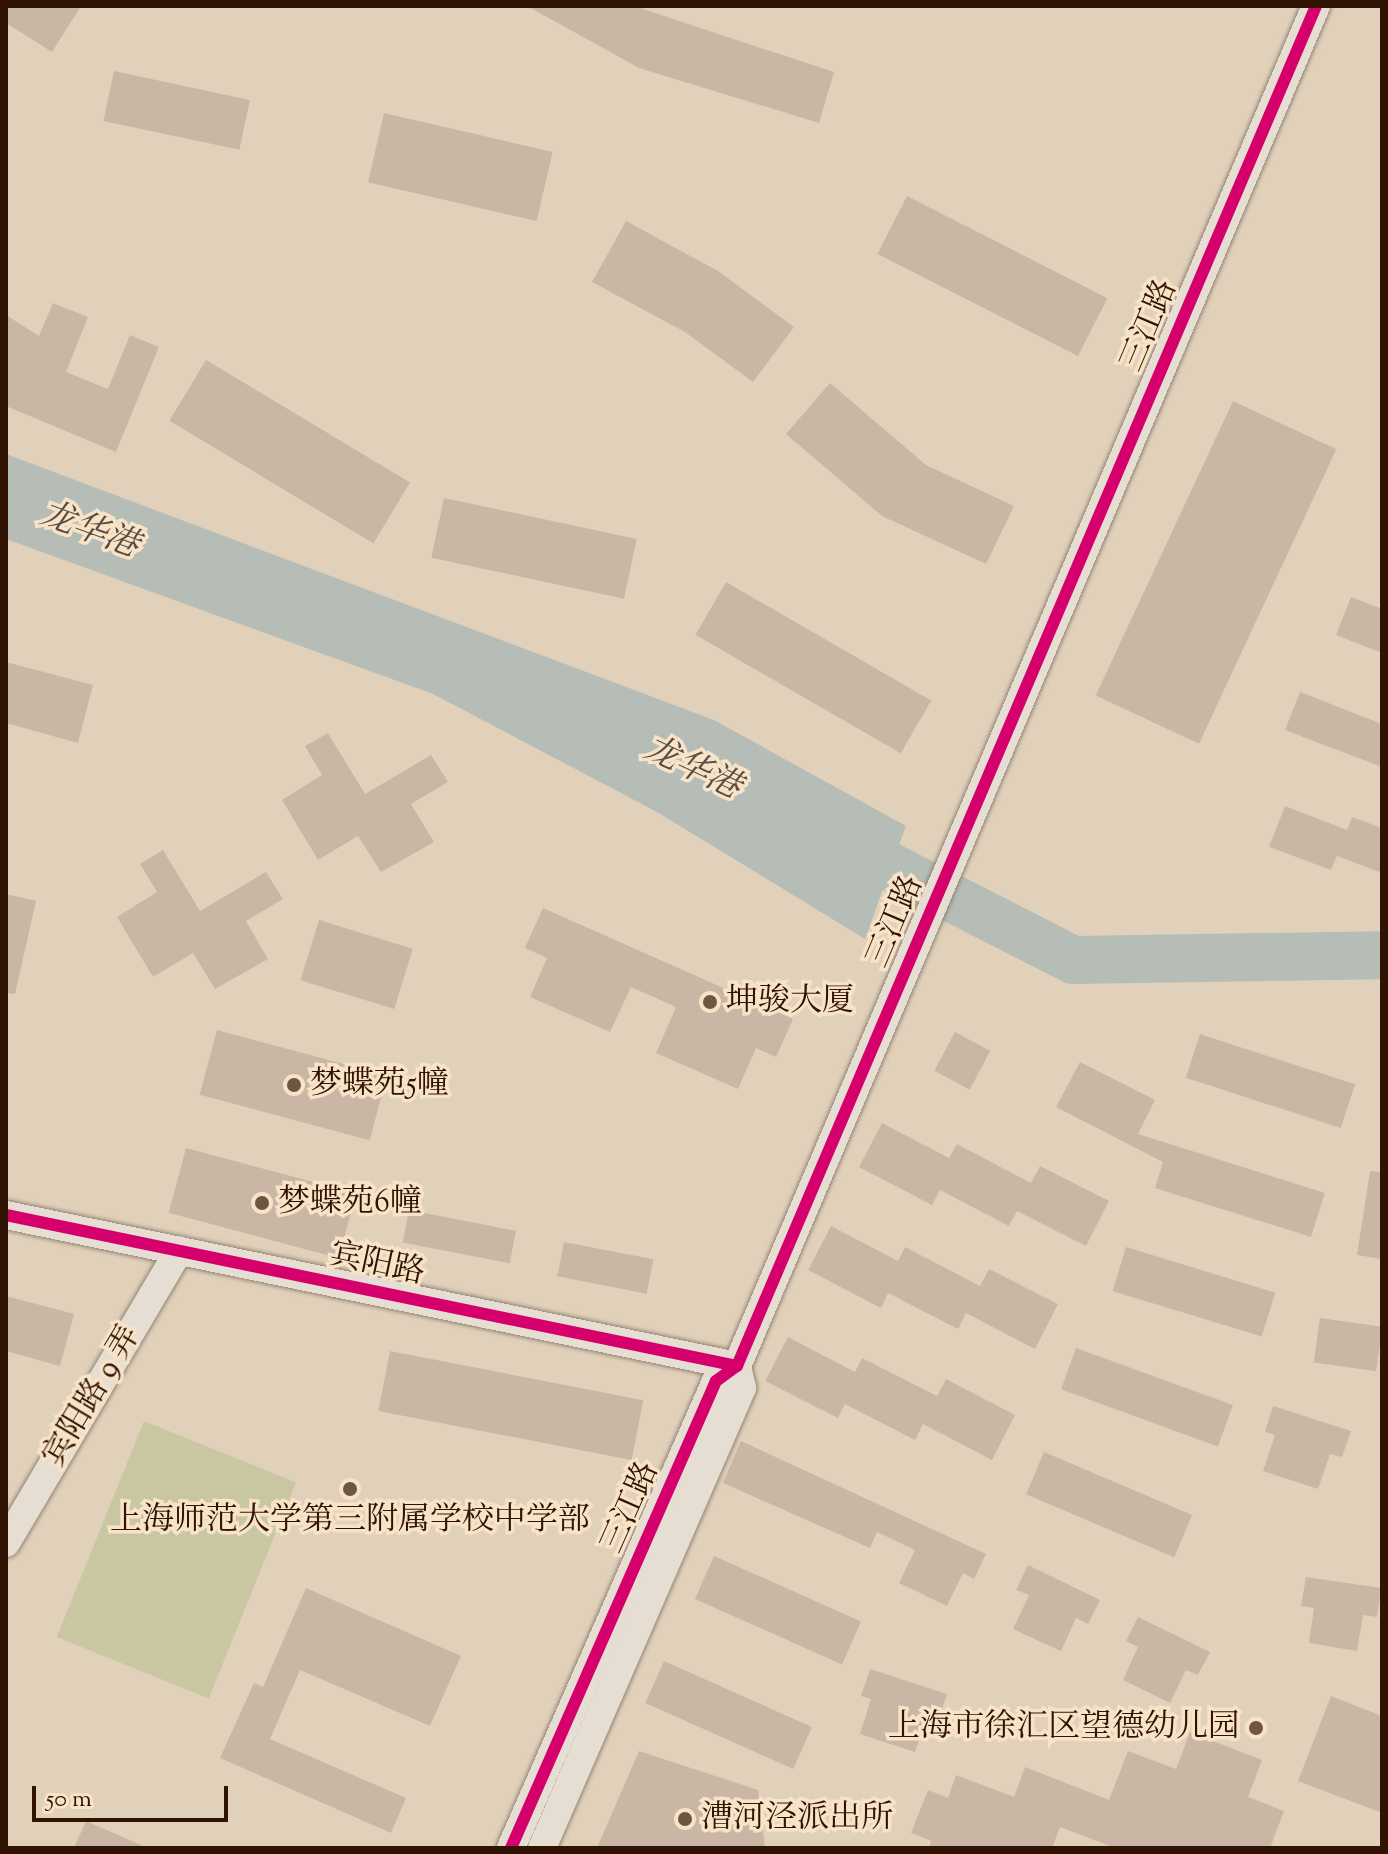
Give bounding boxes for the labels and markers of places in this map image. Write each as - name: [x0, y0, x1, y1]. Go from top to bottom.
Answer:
- place label: 坤骏大厦: [726, 983, 854, 1021]
- marker: 坤骏大厦: [701, 993, 719, 1011]
- place label: 梦蝶苑5幢: [310, 1066, 449, 1104]
- marker: 梦蝶苑5幢: [285, 1076, 303, 1094]
- place label: 梦蝶苑6幢: [278, 1184, 422, 1222]
- marker: 梦蝶苑6幢: [253, 1194, 271, 1212]
- marker: 上海师范大学第三附属学校中学部: [341, 1480, 359, 1498]
- place label: 上海师范大学第三附属学校中学部: [110, 1502, 590, 1540]
- place label: 上海市徐汇区望德幼儿园: [888, 1709, 1240, 1747]
- marker: 上海市徐汇区望德幼儿园: [1247, 1719, 1265, 1737]
- place label: 漕河泾派出所: [701, 1800, 893, 1838]
- marker: 漕河泾派出所: [676, 1810, 694, 1828]

